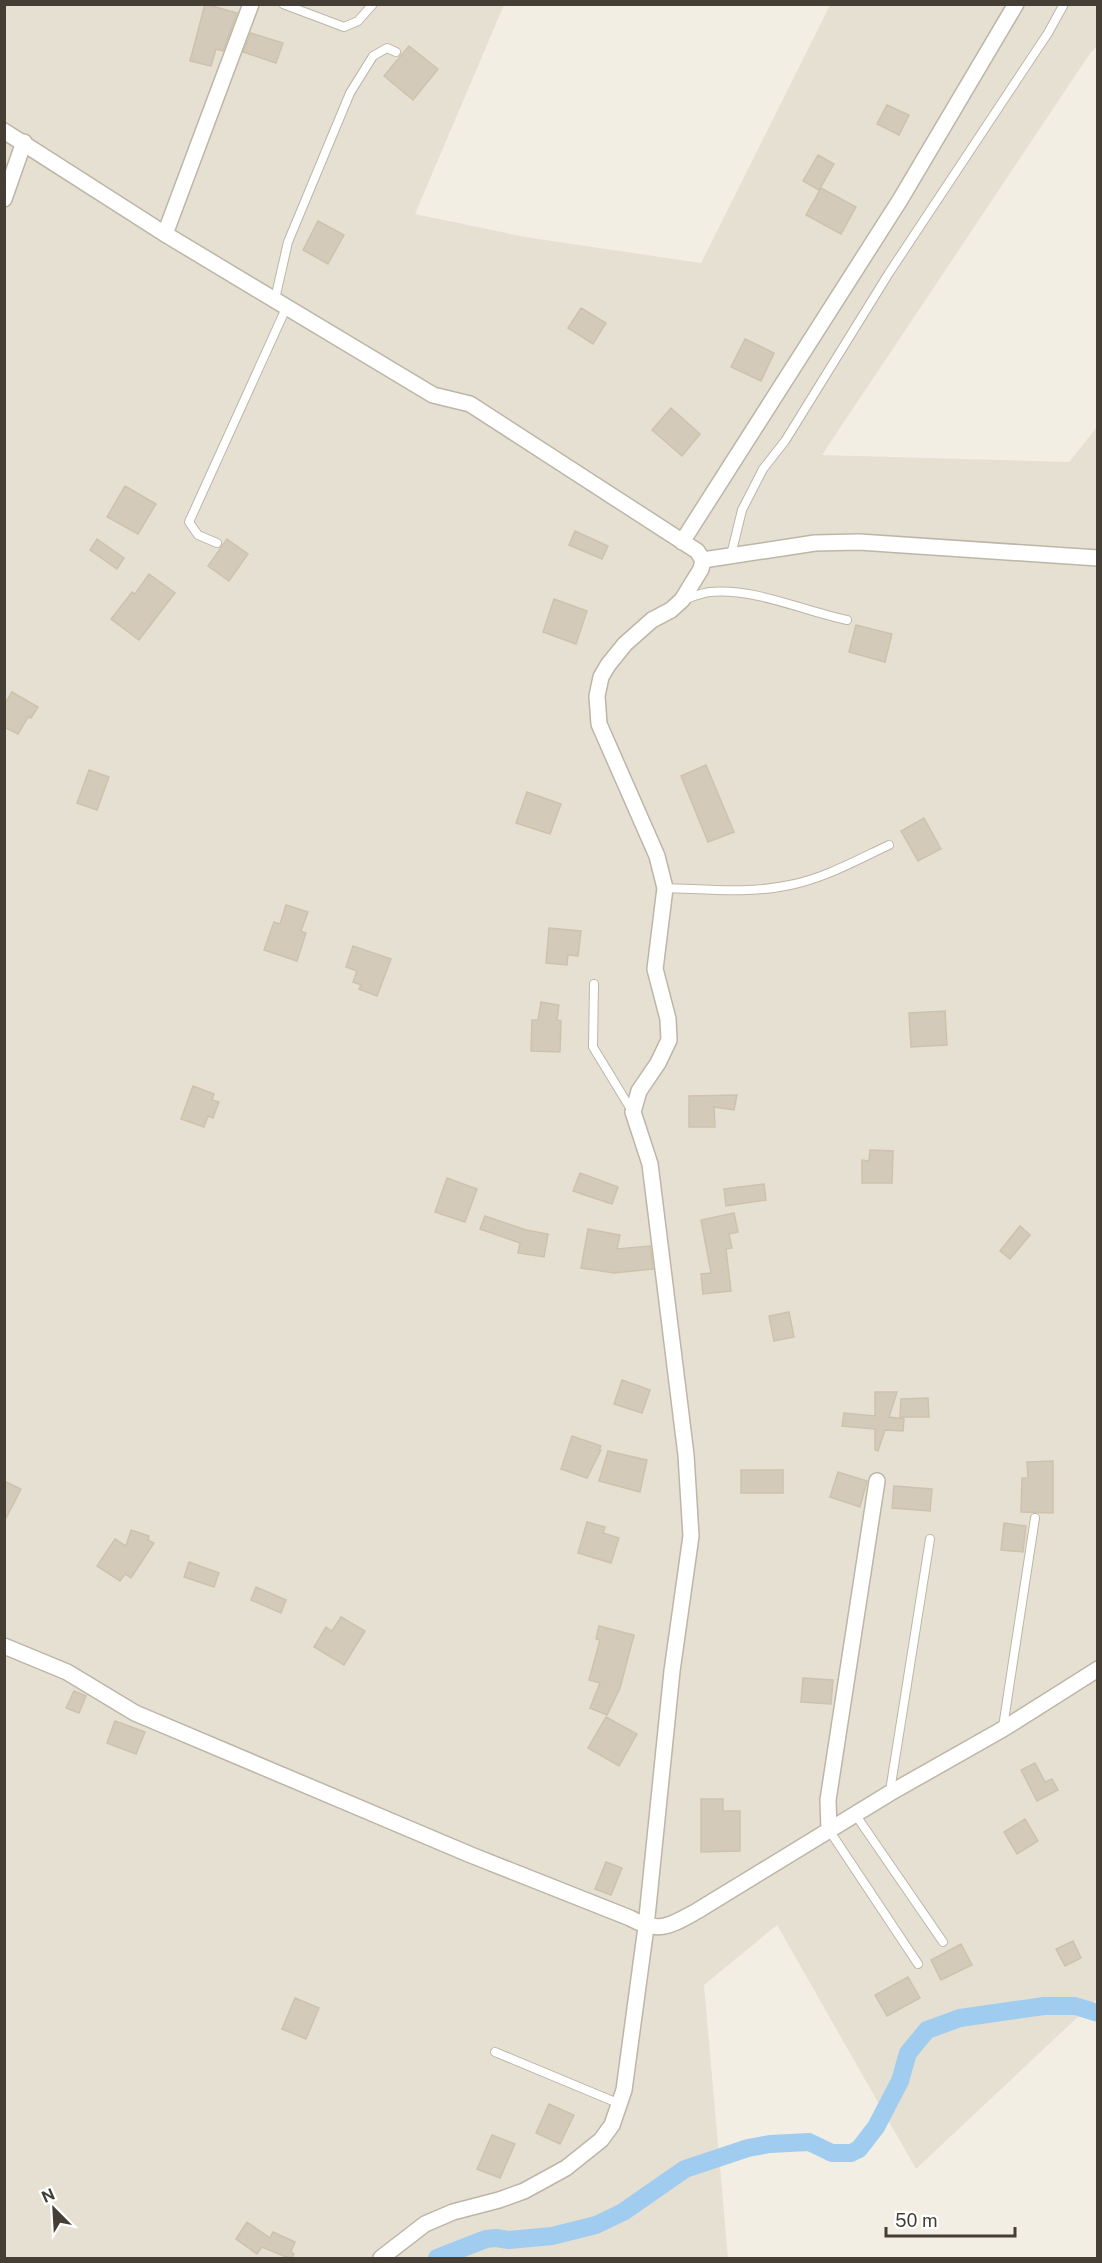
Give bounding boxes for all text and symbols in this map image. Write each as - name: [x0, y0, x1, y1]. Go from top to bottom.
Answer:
- north arrow: [24, 2179, 84, 2239]
- text: N: [39, 2185, 58, 2207]
- scale bar: [886, 2200, 1015, 2238]
- text: 50 m: [895, 2210, 938, 2231]

